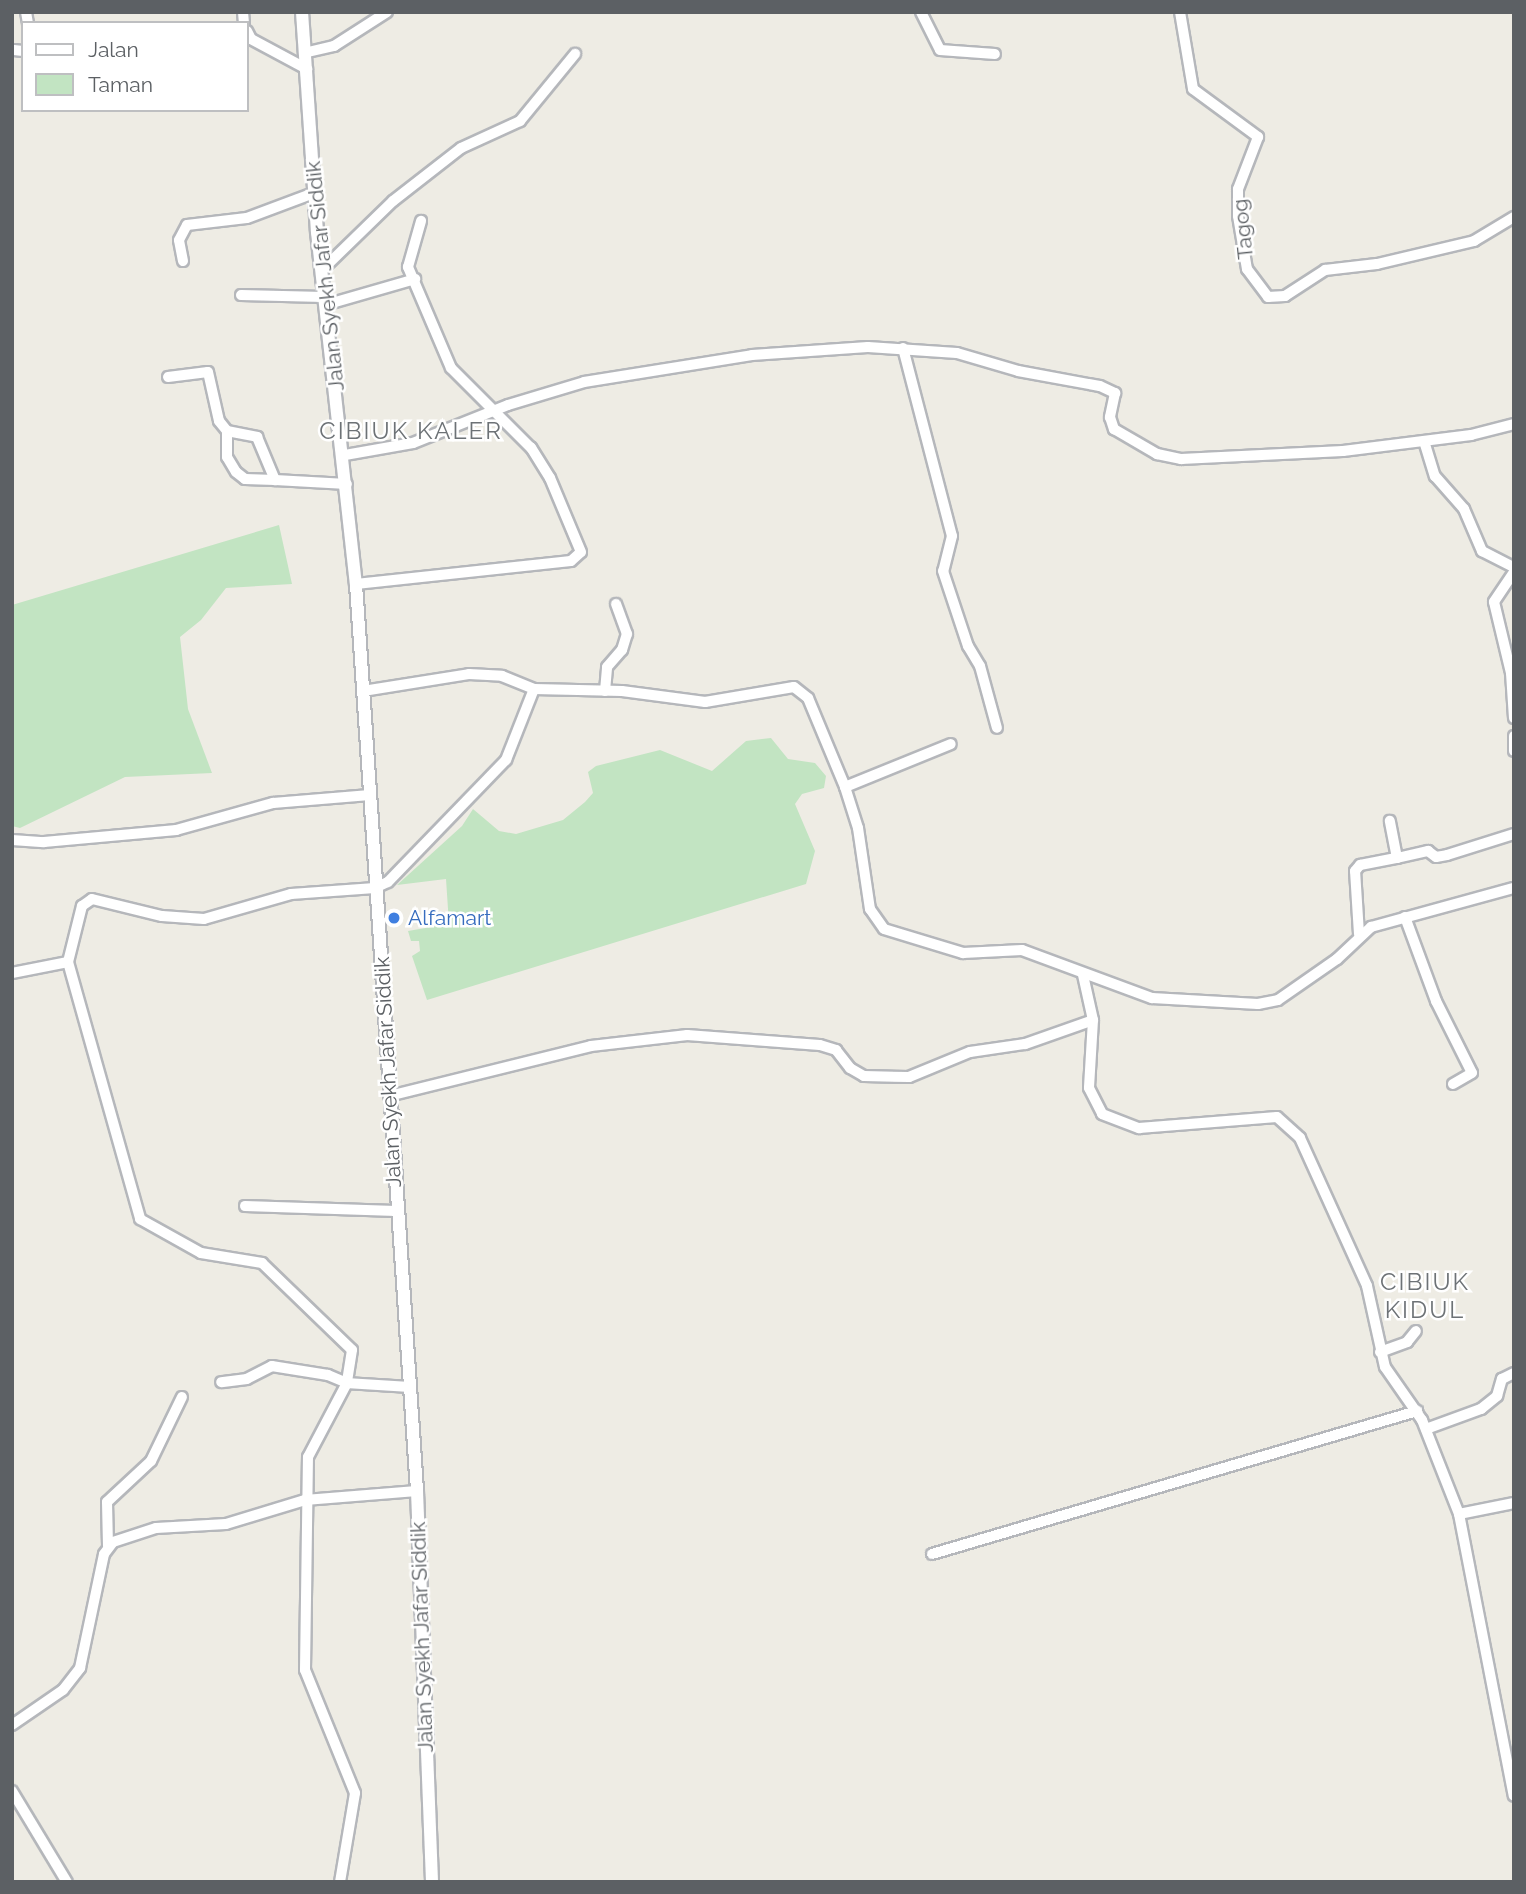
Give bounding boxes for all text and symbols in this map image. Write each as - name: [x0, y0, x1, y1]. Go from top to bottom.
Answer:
- legend: [21, 21, 248, 112]
- text: Jalan: [88, 37, 139, 62]
- text: Taman: [88, 72, 153, 97]
- street label: Jalan Syekh Jafar Siddik: [300, 159, 350, 393]
- street label: Tagog: [1227, 198, 1259, 260]
- district label: CIBIUK KALER: [321, 417, 501, 445]
- place label: Alfamart: [408, 905, 491, 931]
- marker: Alfamart: [386, 910, 402, 926]
- street label: Jalan Syekh Jafar Siddik: [369, 955, 407, 1189]
- district label: CIBIUK KIDUL: [1381, 1268, 1469, 1324]
- street label: Jalan Syekh Jafar Siddik: [405, 1521, 439, 1753]

